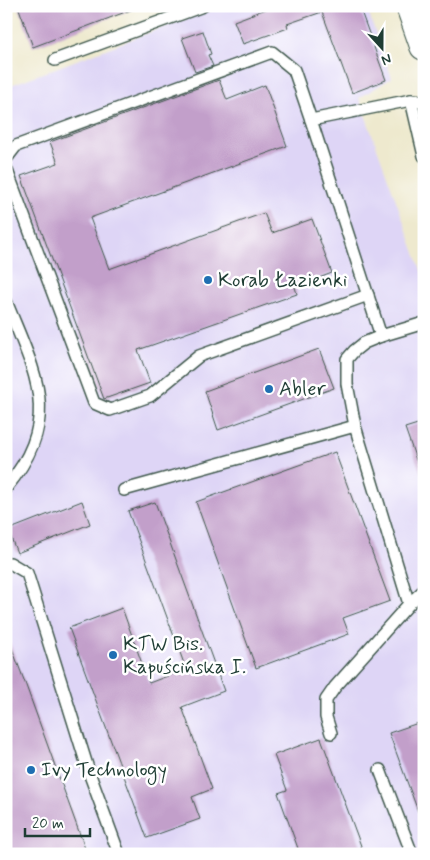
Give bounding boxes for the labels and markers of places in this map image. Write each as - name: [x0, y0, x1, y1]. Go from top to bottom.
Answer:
- place label: Korab Łazienki: [218, 267, 347, 294]
- marker: Korab Łazienki: [202, 274, 214, 286]
- place label: Abler: [279, 376, 326, 403]
- marker: Abler: [263, 383, 275, 395]
- place label: KTW Bis. Kapuścińska I.: [123, 631, 246, 681]
- marker: KTW Bis. Kapuścińska I.: [107, 649, 119, 661]
- place label: Ivy Technology: [41, 757, 167, 785]
- marker: Ivy Technology: [25, 764, 37, 776]

